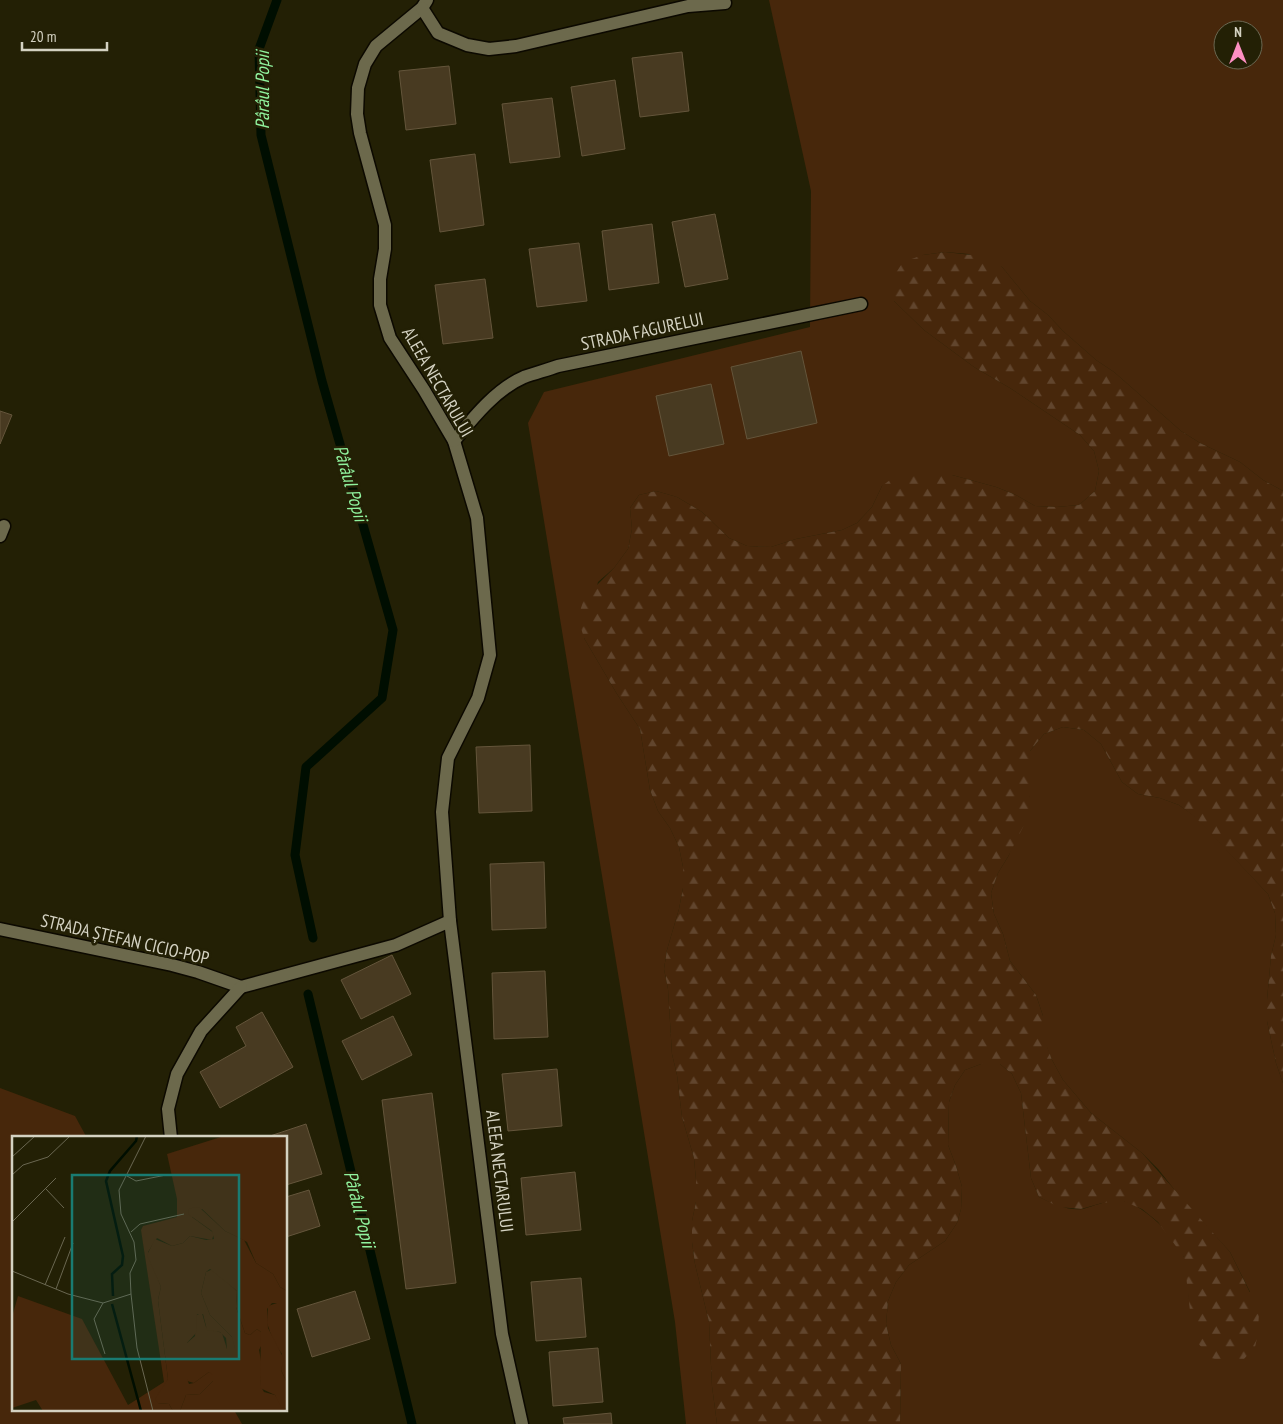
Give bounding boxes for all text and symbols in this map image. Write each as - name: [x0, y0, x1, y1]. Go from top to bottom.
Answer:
- scale bar: [22, 20, 108, 52]
- north arrow: [1213, 20, 1263, 70]
- text: N: [1234, 23, 1242, 41]
- text: 20 m: [30, 27, 56, 46]
- water label: Pârâul Popii: [250, 48, 274, 129]
- street label: STRADA FAGURELUI: [579, 307, 705, 355]
- street label: ALEEA NECTARULUI: [397, 323, 479, 441]
- water label: Pârâul Popii: [329, 442, 374, 527]
- street label: STRADA ȘTEFAN CICIO-POP: [39, 908, 211, 970]
- street label: ALEEA NECTARULUI: [481, 1109, 519, 1233]
- inset map: [12, 1136, 288, 1412]
- water label: Pârâul Popii: [339, 1168, 382, 1253]

